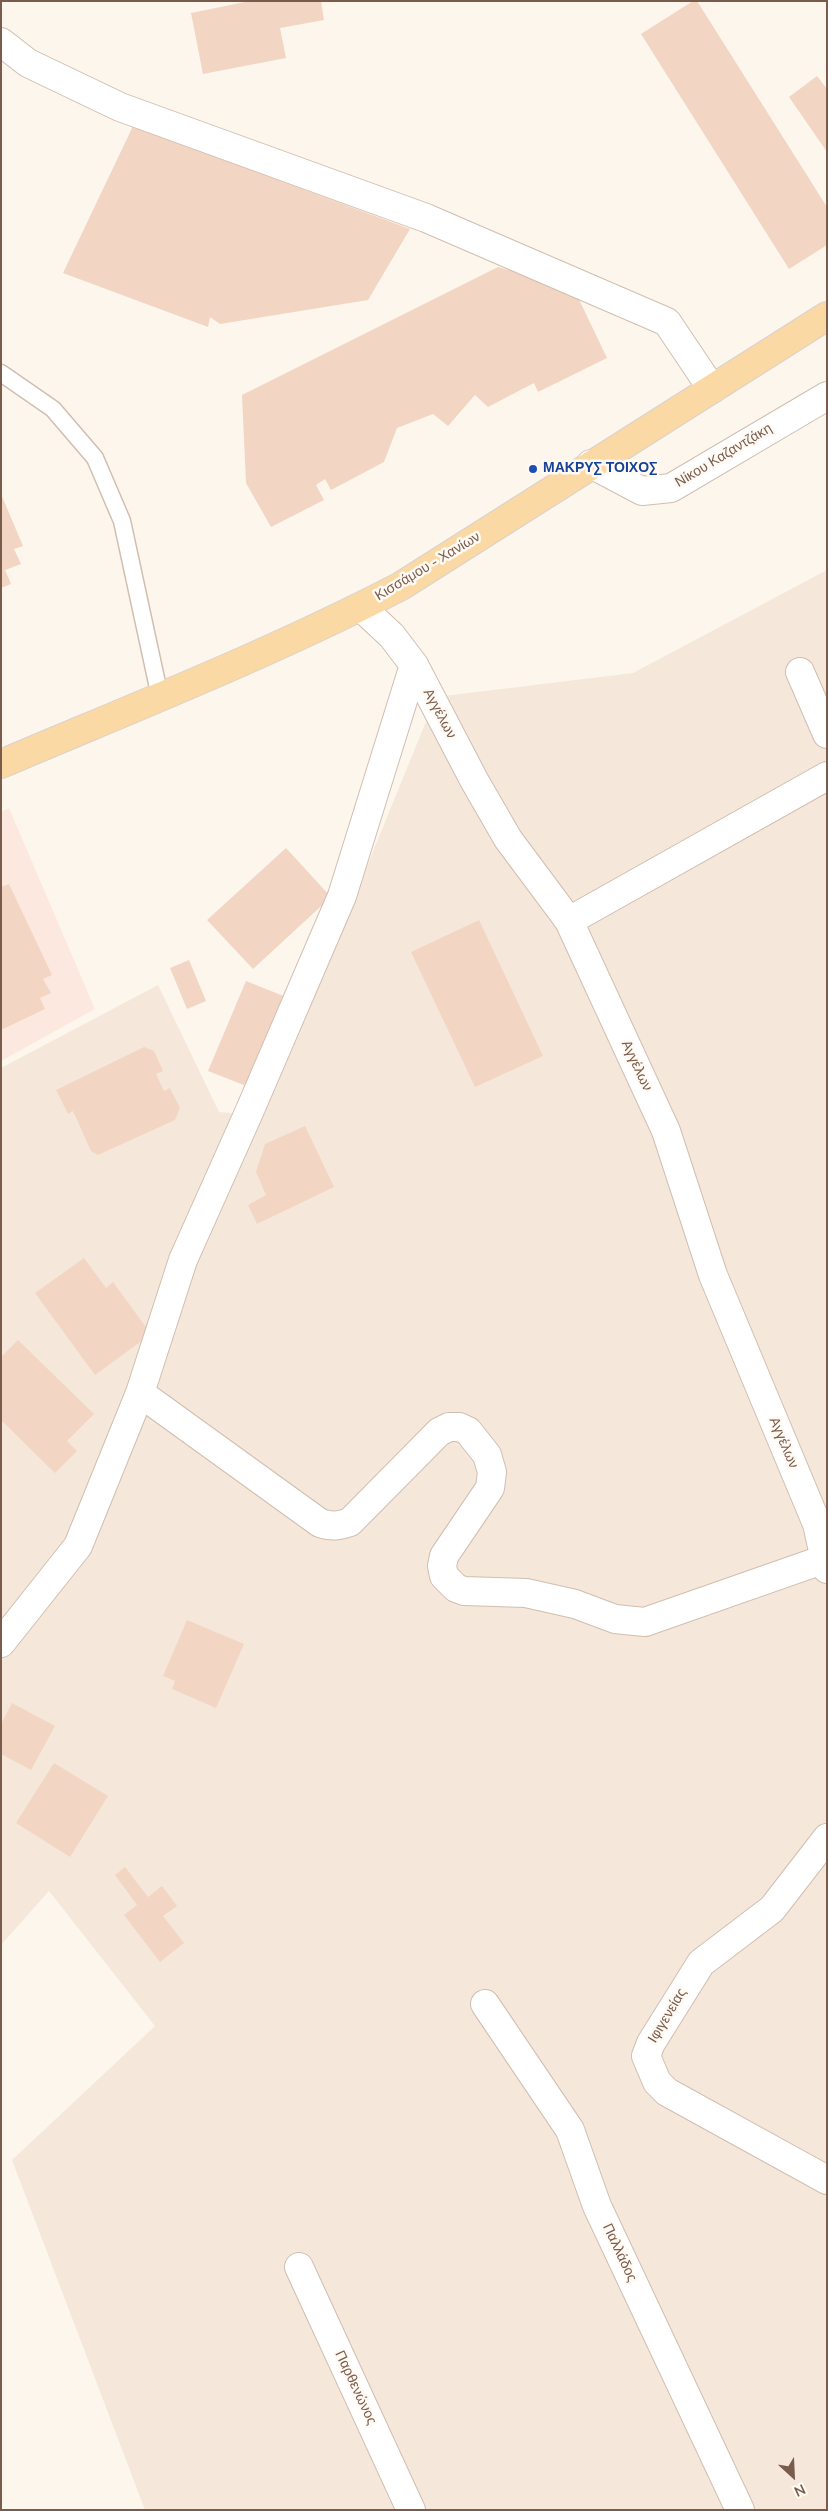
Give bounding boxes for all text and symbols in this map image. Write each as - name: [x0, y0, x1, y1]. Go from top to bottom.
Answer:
- street label: Νίκου Καζαντζάκη: [672, 420, 776, 492]
- place label: ΜΑΚΡΥΣ ΤΟΙΧΟΣ: [543, 461, 657, 477]
- marker: ΜΑΚΡΥΣ ΤΟΙΧΟΣ: [527, 463, 539, 475]
- street label: Κισσάμου - Χανίων: [372, 529, 484, 605]
- street label: Αγγέλων: [419, 686, 459, 742]
- street label: Αγγέλων: [617, 1038, 655, 1094]
- street label: Αγγέλων: [765, 1415, 801, 1471]
- street label: Ιφιγενείας: [645, 1986, 691, 2046]
- street label: Παλλάδος: [598, 2221, 640, 2285]
- street label: Παρθενώνος: [331, 2348, 379, 2428]
- north arrow: [768, 2451, 818, 2501]
- text: N: [791, 2479, 808, 2501]

